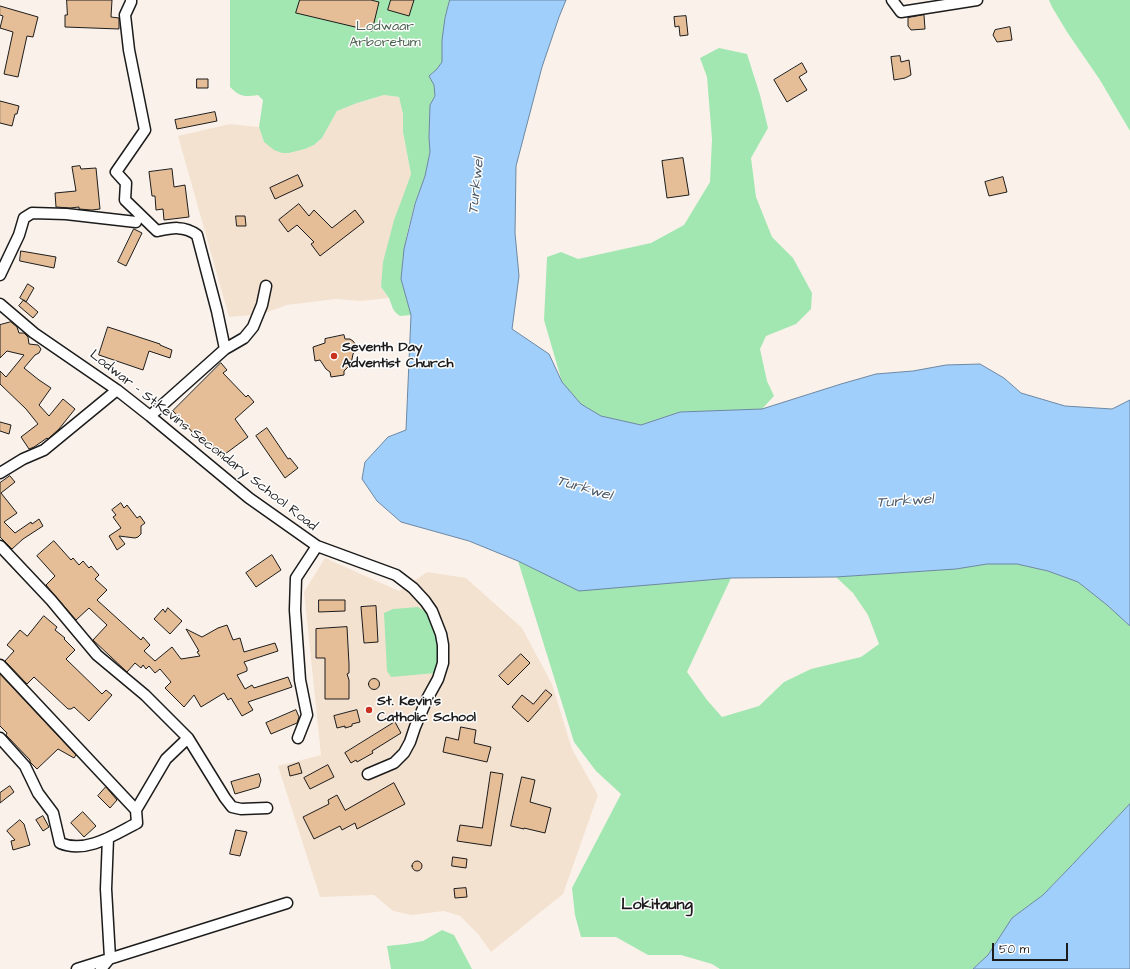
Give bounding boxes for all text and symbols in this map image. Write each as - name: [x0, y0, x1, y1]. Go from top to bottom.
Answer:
- park label: Lodwaar Arboretum: [349, 19, 421, 52]
- water label: Turkwel: [465, 157, 489, 215]
- place label: Seventh Day Adventist Church: [342, 340, 454, 372]
- street label: Lodwar - St.Kevins Secondary School Road: [86, 347, 320, 535]
- marker: Seventh Day Adventist Church: [329, 351, 339, 361]
- water label: Turkwel: [554, 472, 614, 506]
- water label: Turkwel: [876, 491, 934, 513]
- place label: St. Kevin's Catholic School: [377, 694, 476, 726]
- marker: St. Kevin's Catholic School: [364, 705, 374, 715]
- district label: Lokitaung: [621, 896, 693, 916]
- scale bar: [994, 935, 1070, 961]
- text: 50 m: [999, 941, 1029, 958]

